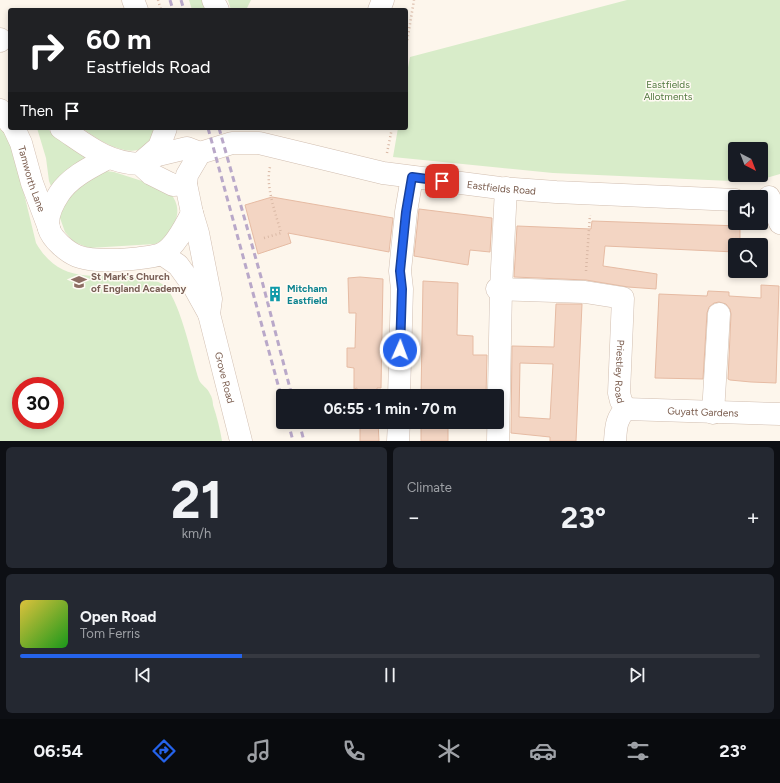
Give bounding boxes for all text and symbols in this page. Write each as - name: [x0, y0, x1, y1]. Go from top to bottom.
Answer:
- text: 60 m: [86, 22, 151, 56]
- icon: right: [20, 24, 72, 76]
- text: Eastfields Road: [86, 56, 210, 78]
- park label: Eastfields Allotments: [644, 78, 693, 103]
- icon: arrive: [61, 100, 83, 122]
- text: Then: [20, 102, 53, 120]
- north arrow: [728, 142, 768, 182]
- map controls: [728, 142, 768, 278]
- street label: Tamworth Lane: [16, 144, 49, 214]
- pin: [425, 164, 459, 198]
- icon: arrive: [431, 170, 453, 192]
- street label: Eastfields Road: [466, 177, 537, 197]
- button: sound: [728, 190, 768, 230]
- button: search: [728, 238, 768, 278]
- place label: St Mark's Church of England Academy: [91, 270, 186, 295]
- school or university icon: St Mark's Church of England Academy: [70, 273, 88, 291]
- place label: Mitcham Eastfield: [287, 282, 328, 307]
- building icon: Mitcham Eastfield: [266, 285, 284, 303]
- position arrow: [379, 329, 421, 371]
- street label: Priestley Road: [613, 339, 628, 405]
- street label: Grove Road: [212, 350, 238, 405]
- speed limit sign: 30: [12, 377, 64, 429]
- text: 06:55 · 1 min · 70 m: [324, 400, 456, 418]
- street label: Guyatt Gardens: [667, 404, 739, 419]
- text: 21: [170, 469, 223, 531]
- text: Climate: [407, 480, 452, 495]
- text: 23°: [561, 499, 606, 536]
- text: −: [407, 504, 421, 531]
- text: +: [746, 504, 760, 531]
- text: km/h: [182, 526, 211, 541]
- text: Open Road: [80, 608, 157, 626]
- text: Tom Ferris: [80, 626, 140, 641]
- icon: previous: [132, 664, 154, 686]
- icon: pause: [379, 664, 401, 686]
- icon: next: [626, 664, 648, 686]
- icon: directions: [150, 737, 178, 765]
- icon: music: [245, 737, 273, 765]
- icon: phone: [340, 737, 368, 765]
- icon: climate: [435, 737, 463, 765]
- icon: car: [529, 737, 557, 765]
- icon: filters: [624, 737, 652, 765]
- text: 06:54: [33, 740, 83, 762]
- text: 23°: [719, 740, 747, 762]

